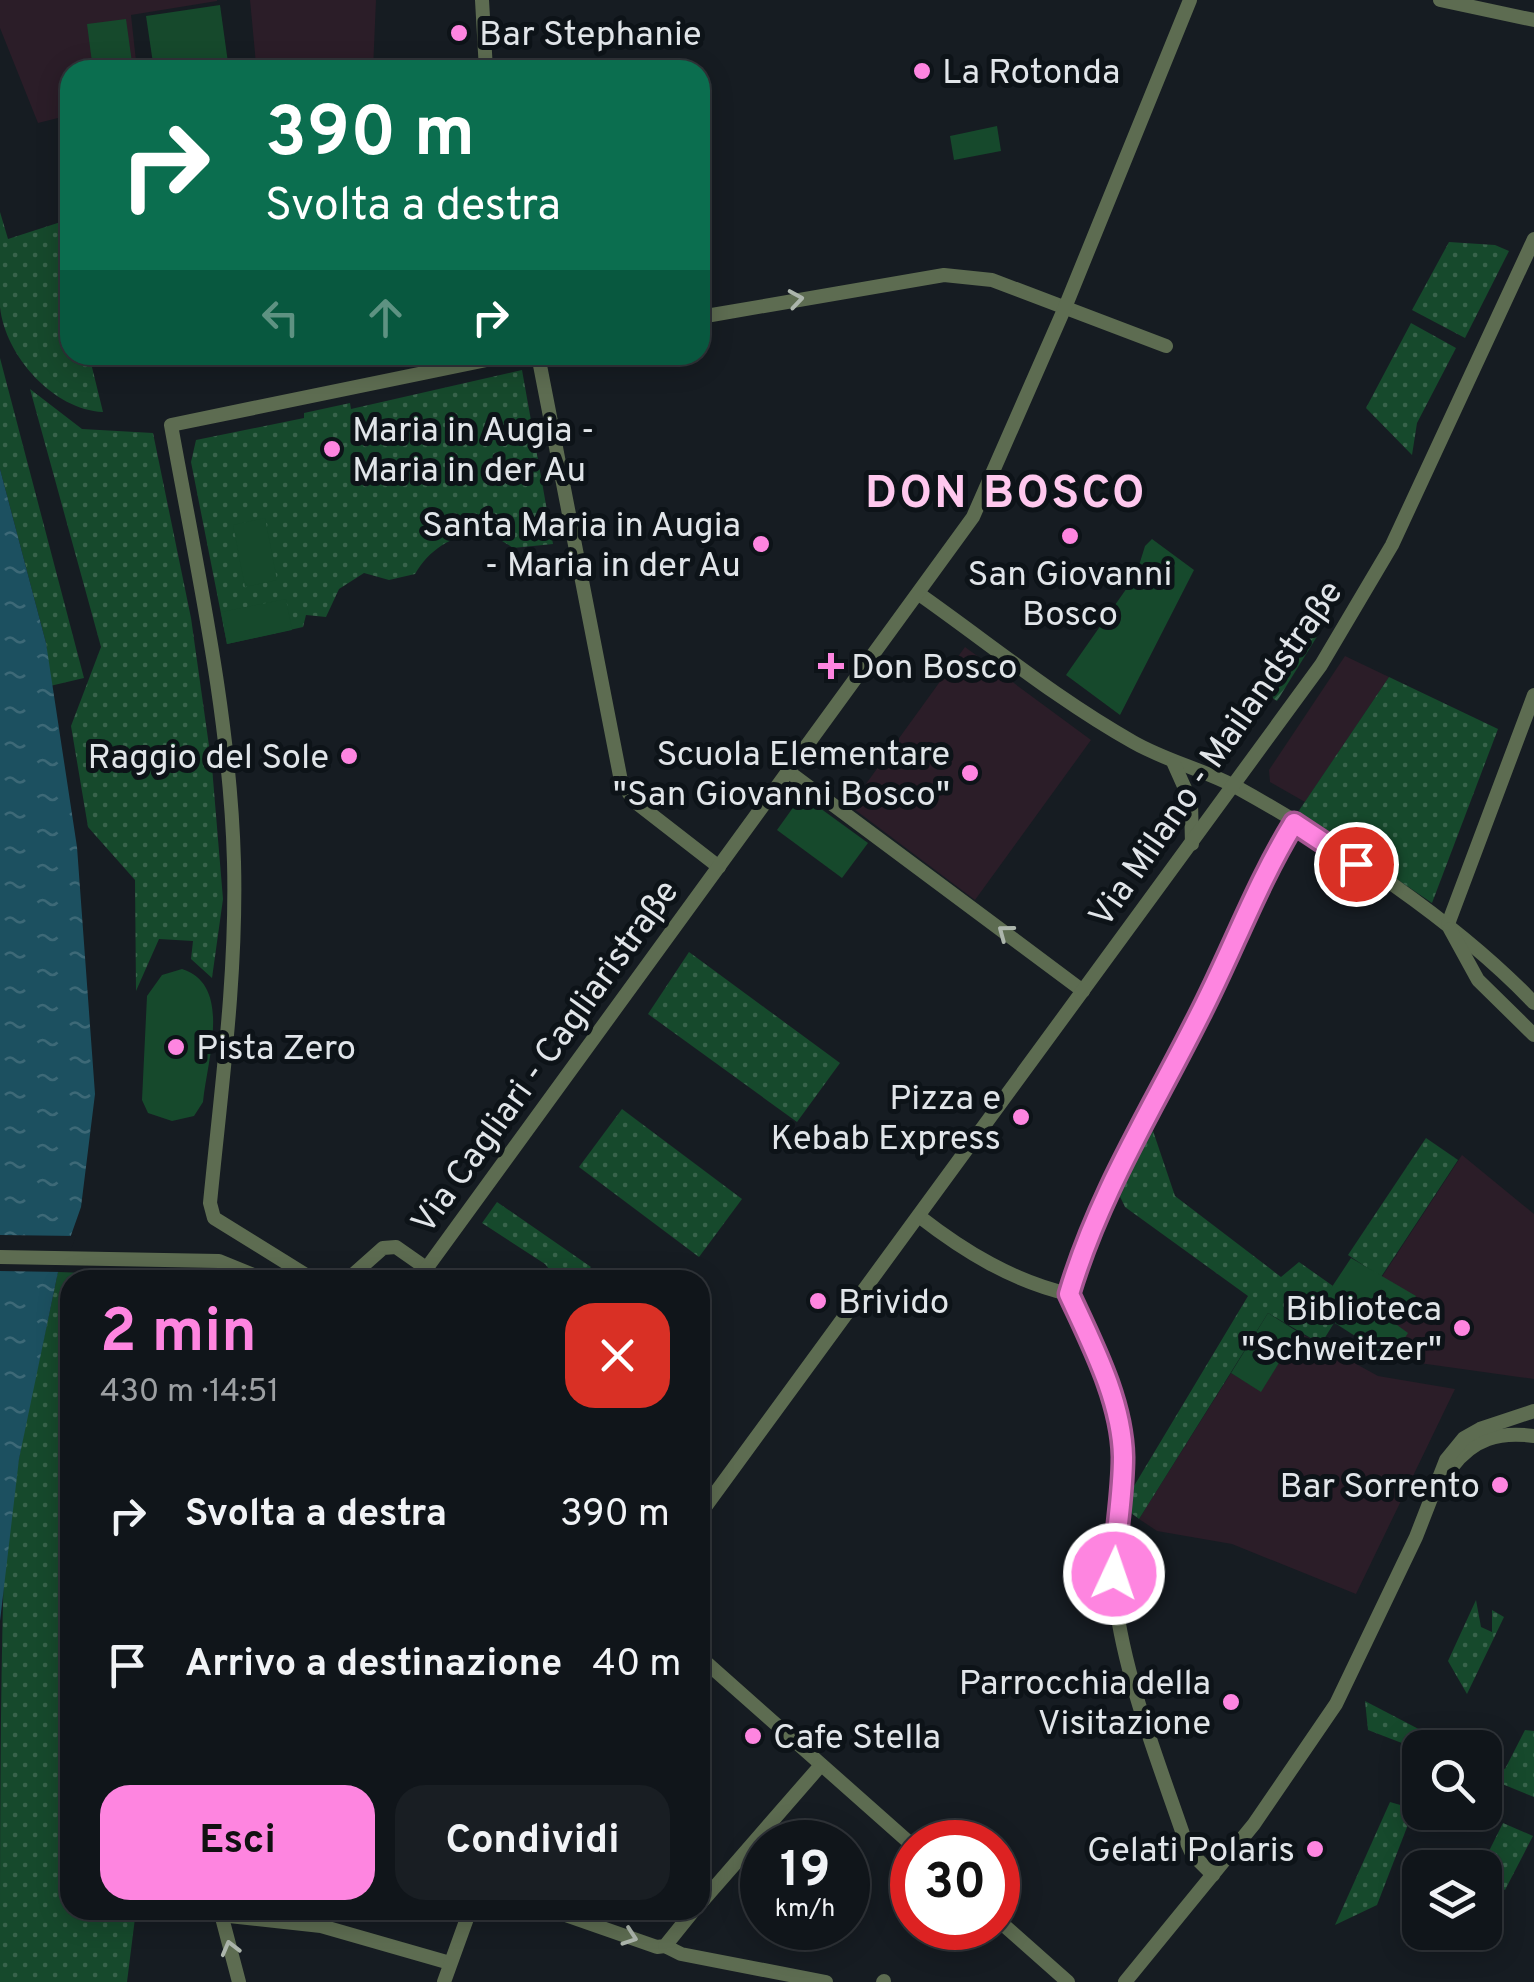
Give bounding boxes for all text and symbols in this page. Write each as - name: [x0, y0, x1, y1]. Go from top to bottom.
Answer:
- place label: Bar Stephanie: [479, 14, 702, 58]
- marker: Bar Stephanie: [448, 22, 470, 44]
- place label: La Rotonda: [942, 52, 1120, 96]
- marker: La Rotonda: [911, 60, 933, 82]
- text: 390 m: [265, 92, 475, 181]
- icon: right: [100, 100, 230, 230]
- text: Svolta a destra: [265, 179, 561, 236]
- one-way arrow: [788, 289, 804, 310]
- icon: left: [253, 290, 308, 345]
- icon: ahead: [358, 290, 413, 345]
- icon: right: [463, 290, 518, 345]
- place label: Maria in Augia - Maria in der Au: [352, 410, 595, 494]
- marker: Maria in Augia - Maria in der Au: [321, 438, 343, 460]
- district label: DON BOSCO: [865, 467, 1147, 524]
- place label: Santa Maria in Augia - Maria in der Au: [422, 505, 741, 589]
- marker: San Giovanni Bosco: [1059, 525, 1081, 547]
- marker: Santa Maria in Augia - Maria in der Au: [750, 533, 772, 555]
- place label: San Giovanni Bosco: [968, 554, 1172, 638]
- street label: Via Milano - Mailandstraße: [1081, 573, 1354, 937]
- place label: Don Bosco: [851, 647, 1018, 691]
- marker: Don Bosco: [820, 655, 842, 677]
- place label: Scuola Elementare "San Giovanni Bosco": [613, 734, 950, 818]
- place label: Raggio del Sole: [88, 737, 329, 781]
- marker: Raggio del Sole: [338, 745, 360, 767]
- marker: Scuola Elementare "San Giovanni Bosco": [959, 762, 981, 784]
- pin: [1314, 822, 1399, 907]
- icon: arrive: [1329, 837, 1384, 892]
- street label: Via Cagliari - Cagliaristraße: [403, 872, 690, 1244]
- one-way arrow: [998, 927, 1016, 944]
- place label: Pista Zero: [196, 1028, 356, 1072]
- marker: Pista Zero: [165, 1036, 187, 1058]
- place label: Pizza e Kebab Express: [771, 1078, 1001, 1162]
- marker: Pizza e Kebab Express: [1010, 1106, 1032, 1128]
- place label: Brivido: [838, 1282, 949, 1326]
- place label: Biblioteca "Schweitzer": [1241, 1289, 1442, 1373]
- marker: Brivido: [807, 1290, 829, 1312]
- text: 2 min: [100, 1297, 257, 1373]
- button: close: [565, 1303, 670, 1408]
- marker: Biblioteca "Schweitzer": [1451, 1317, 1473, 1339]
- text: 430 m · 14:51: [100, 1373, 279, 1413]
- place label: Bar Sorrento: [1279, 1466, 1480, 1510]
- marker: Bar Sorrento: [1489, 1474, 1511, 1496]
- icon: right: [100, 1488, 155, 1543]
- text: Svolta a destra: [185, 1491, 447, 1540]
- text: 390 m: [560, 1491, 670, 1540]
- position arrow: [1062, 1522, 1166, 1626]
- icon: arrive: [100, 1638, 155, 1693]
- text: Arrivo a destinazione: [185, 1641, 562, 1690]
- text: 40 m: [592, 1641, 681, 1690]
- place label: Parrocchia della Visitazione: [959, 1663, 1211, 1747]
- marker: Parrocchia della Visitazione: [1220, 1691, 1242, 1713]
- place label: Cafe Stella: [773, 1717, 941, 1761]
- marker: Cafe Stella: [742, 1725, 764, 1747]
- map controls: [1402, 1730, 1502, 1950]
- button: search: [1402, 1730, 1502, 1830]
- button: Esci: [100, 1785, 375, 1900]
- button: Condividi: [395, 1785, 670, 1900]
- speed limit sign: 30: [890, 1820, 1020, 1950]
- place label: Gelati Polaris: [1087, 1830, 1295, 1874]
- marker: Gelati Polaris: [1304, 1838, 1326, 1860]
- text: 19: [780, 1841, 830, 1904]
- button: layers: [1402, 1850, 1502, 1950]
- text: km/h: [775, 1894, 835, 1926]
- one-way arrow: [620, 1926, 637, 1946]
- one-way arrow: [220, 1940, 241, 1957]

